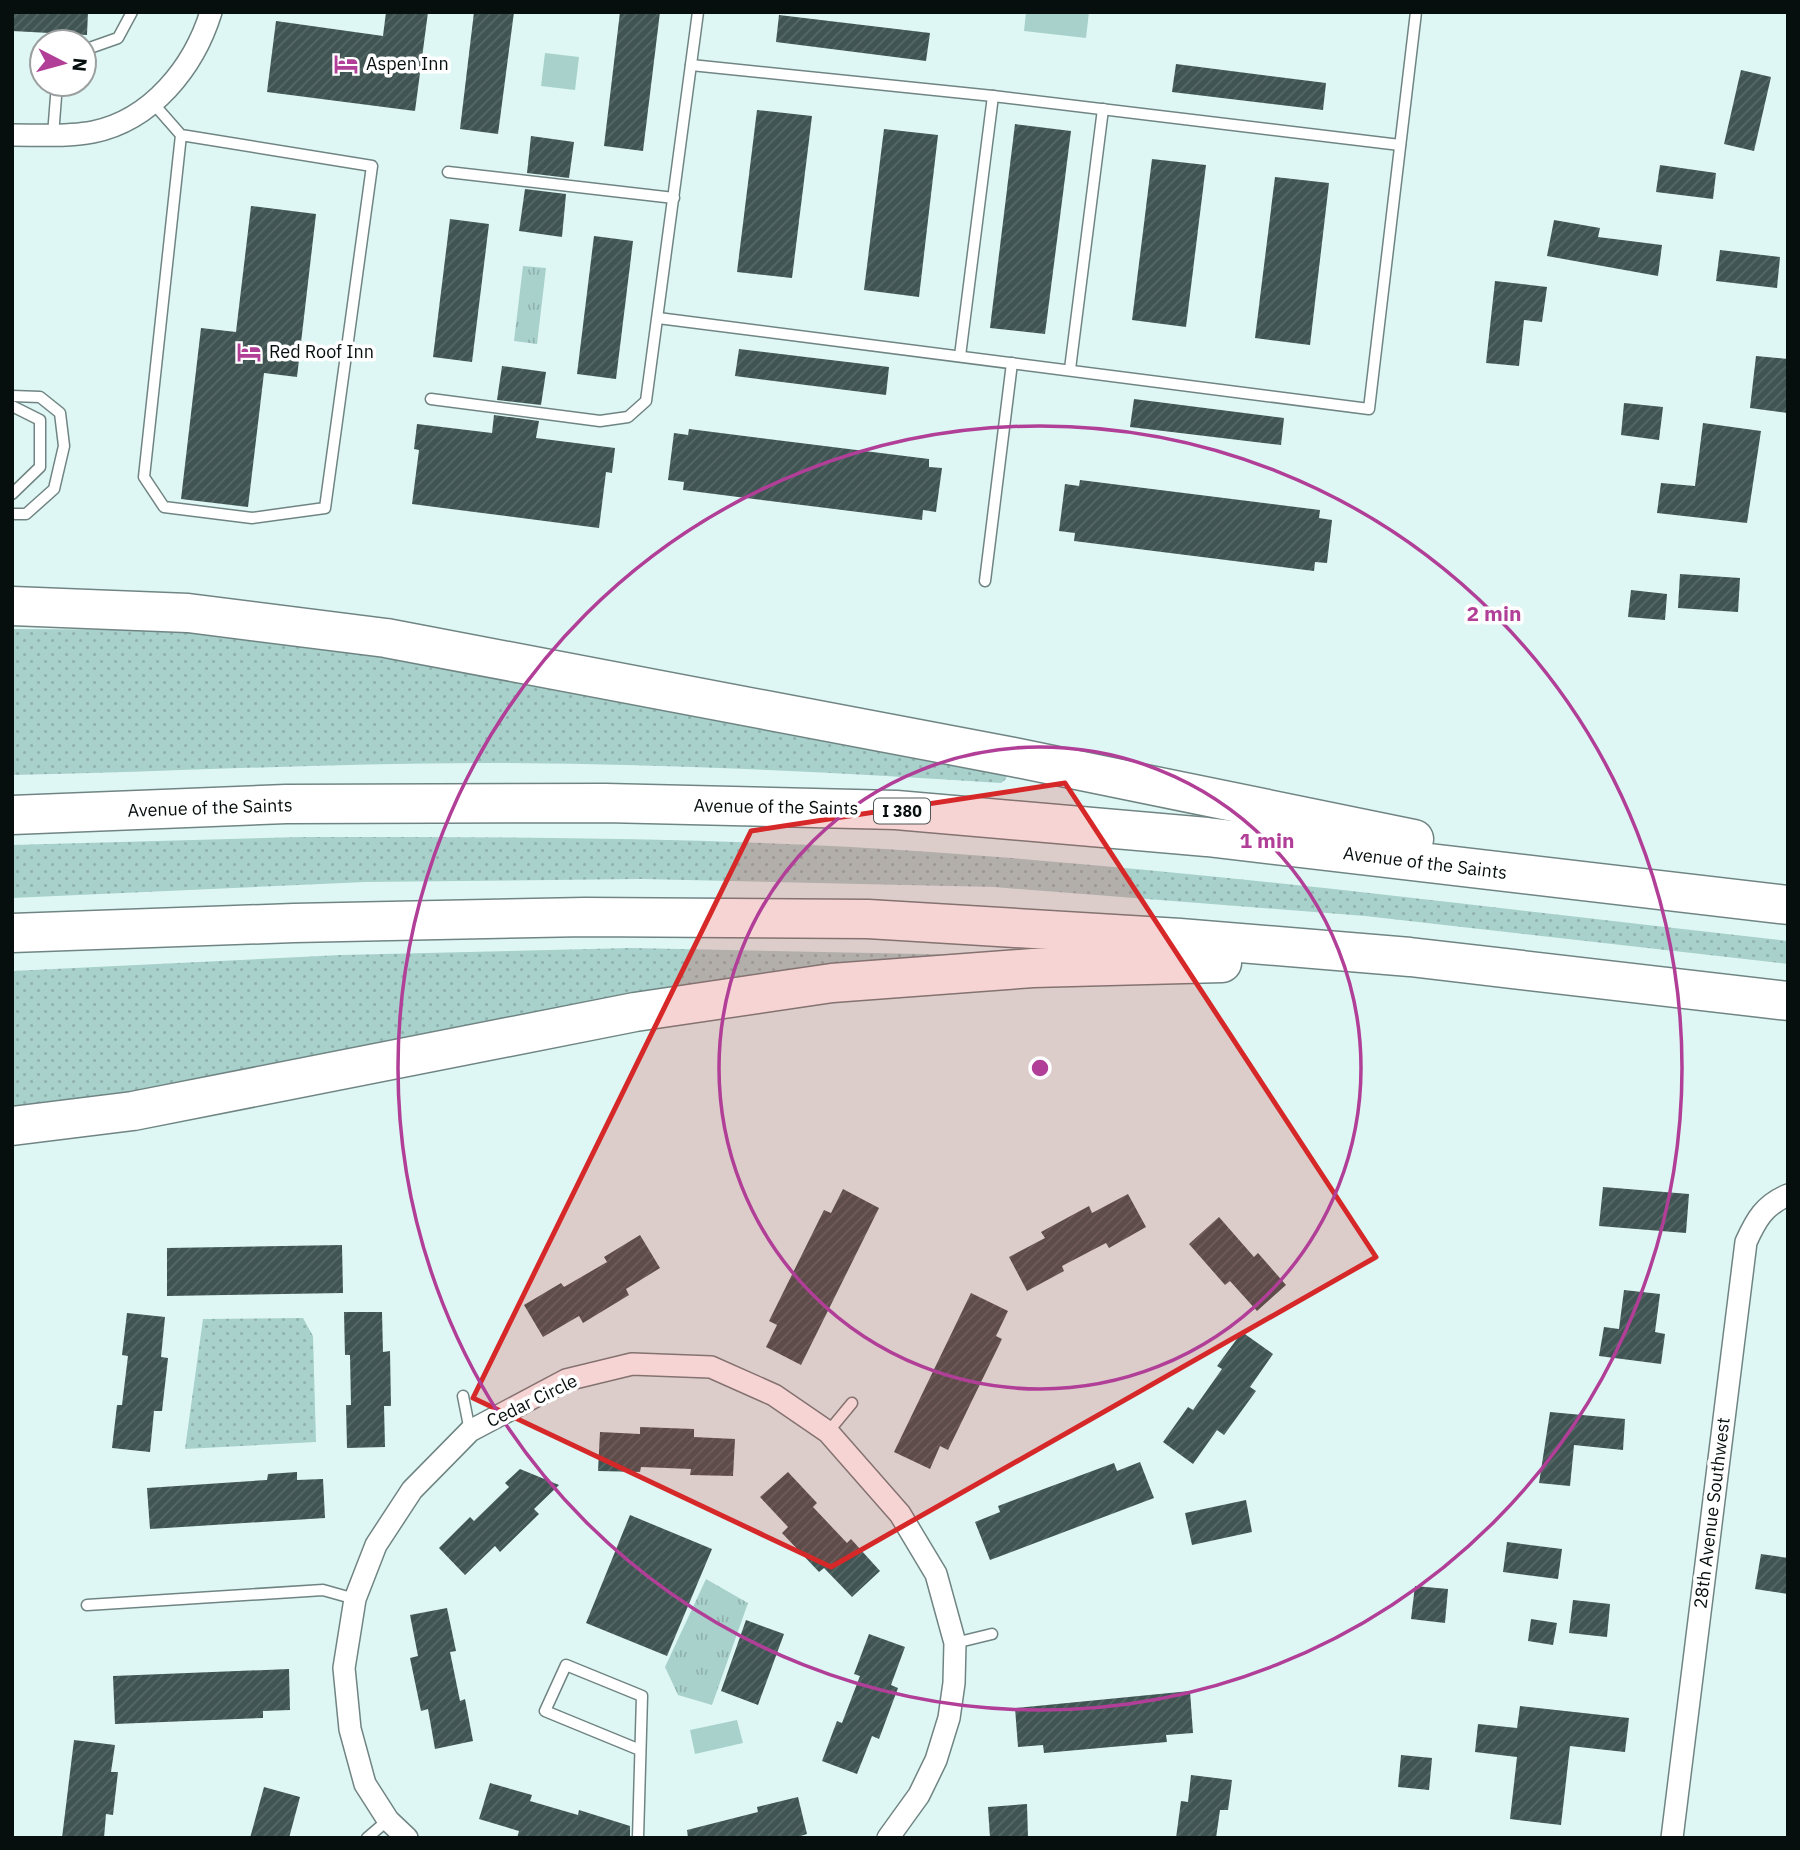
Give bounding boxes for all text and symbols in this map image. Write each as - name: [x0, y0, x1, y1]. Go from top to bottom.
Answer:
- north arrow: [28, 28, 98, 98]
- hotel icon: Aspen Inn: [332, 50, 360, 78]
- place label: Aspen Inn: [366, 52, 449, 75]
- text: N: [67, 57, 93, 73]
- hotel icon: Red Roof Inn: [235, 338, 263, 366]
- place label: Red Roof Inn: [269, 340, 374, 363]
- text: 2 min: [1467, 599, 1521, 627]
- street label: Avenue of the Saints: [127, 793, 293, 822]
- street label: Avenue of the Saints: [693, 794, 859, 819]
- road number: I 380: [874, 798, 930, 824]
- text: 1 min: [1240, 826, 1294, 854]
- street label: Avenue of the Saints: [1342, 841, 1508, 884]
- centre of rings: [1028, 1056, 1052, 1080]
- street label: Cedar Circle: [483, 1369, 581, 1432]
- street label: 28th Avenue Southwest: [1688, 1416, 1735, 1610]

